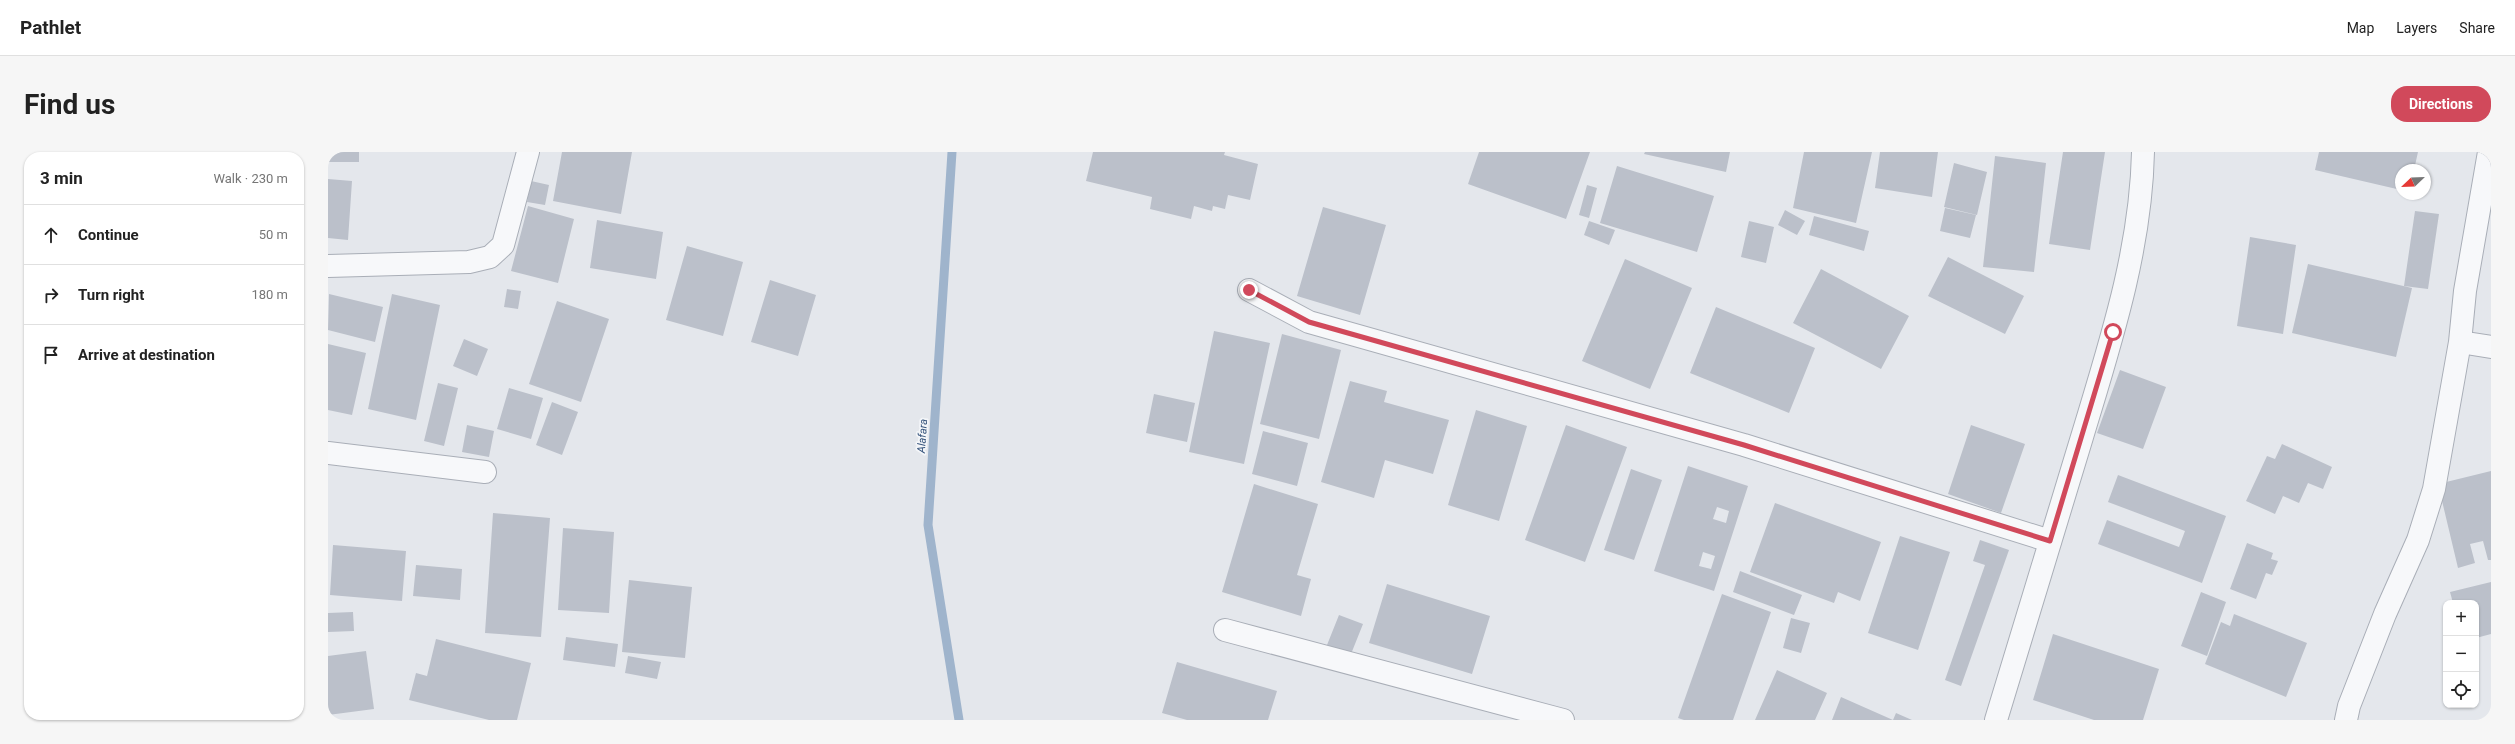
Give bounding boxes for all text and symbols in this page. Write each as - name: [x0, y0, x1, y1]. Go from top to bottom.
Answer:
- text: Pathlet: [20, 16, 81, 39]
- text: Map: [2347, 20, 2374, 36]
- text: Layers: [2396, 20, 2437, 36]
- text: Share: [2459, 20, 2495, 36]
- button: Directions: [2391, 86, 2491, 122]
- text: Find us: [24, 88, 115, 121]
- north arrow: [2395, 164, 2431, 200]
- text: 3 min: [40, 168, 83, 188]
- text: Walk · 230 m: [213, 171, 288, 186]
- icon: ahead: [40, 224, 62, 246]
- text: Continue: [78, 226, 139, 244]
- text: 50 m: [259, 227, 288, 242]
- route end: [1240, 281, 1258, 299]
- icon: right: [40, 284, 62, 306]
- text: Turn right: [78, 286, 144, 304]
- text: 180 m: [251, 287, 288, 302]
- route start: [2104, 323, 2122, 341]
- icon: arrive: [40, 344, 62, 366]
- text: Arrive at destination: [78, 346, 215, 364]
- water label: Alafara: [915, 418, 930, 454]
- map controls: [2443, 600, 2479, 708]
- button: +: [2443, 600, 2479, 636]
- button: −: [2443, 636, 2479, 672]
- button: locate: [2443, 672, 2479, 708]

